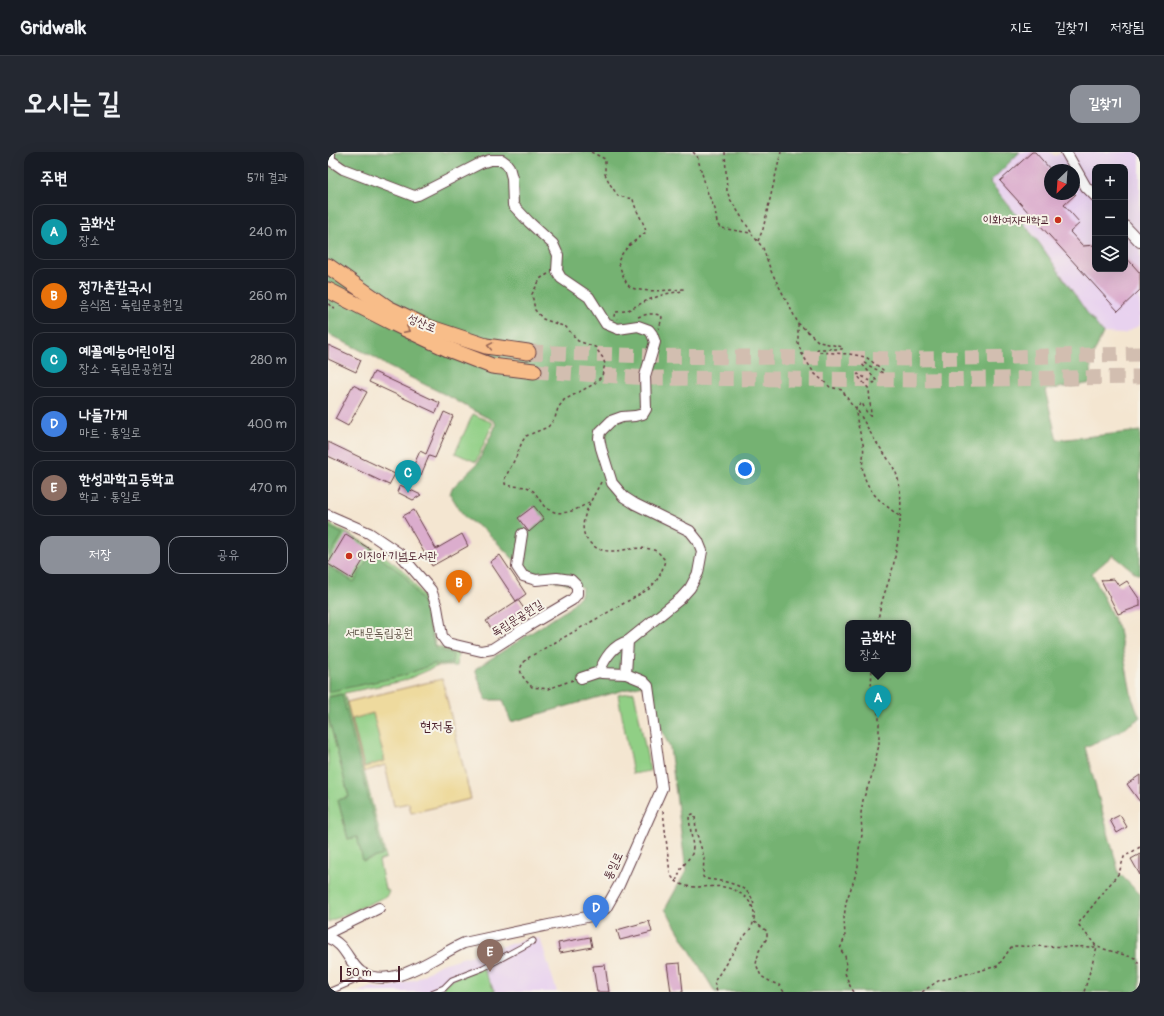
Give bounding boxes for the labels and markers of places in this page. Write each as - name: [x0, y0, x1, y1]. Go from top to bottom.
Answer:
- place label: 이화여자대학교: [982, 213, 1050, 228]
- marker: 이화여자대학교: [1053, 215, 1063, 225]
- pin: C: [395, 460, 421, 493]
- place label: 이진아 기념도서관: [357, 549, 437, 564]
- marker: 이진아 기념도서관: [344, 551, 354, 561]
- pin: B: [446, 570, 472, 603]
- pin: A: [865, 685, 891, 718]
- pin: D: [583, 895, 609, 928]
- pin: E: [477, 939, 503, 972]

